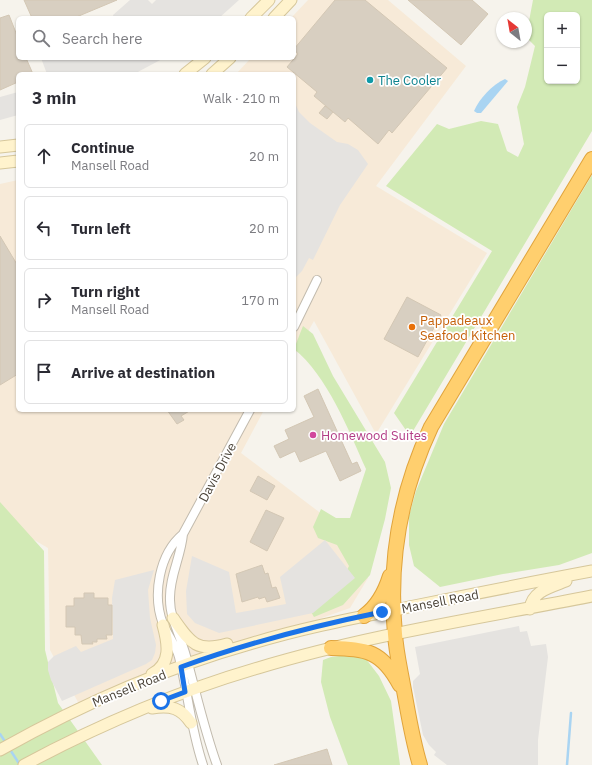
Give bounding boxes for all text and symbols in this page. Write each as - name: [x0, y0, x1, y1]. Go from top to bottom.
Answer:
- north arrow: [496, 12, 532, 48]
- map controls: [544, 12, 580, 84]
- button: +: [544, 12, 580, 48]
- search box: [16, 16, 296, 60]
- icon: search: [30, 27, 52, 49]
- text: Search here: [62, 29, 142, 48]
- button: −: [544, 48, 580, 84]
- place label: The Cooler: [378, 72, 441, 89]
- marker: The Cooler: [365, 75, 375, 85]
- text: 3 min: [32, 87, 76, 109]
- text: Walk · 210 m: [203, 90, 280, 107]
- text: Continue: [71, 138, 135, 157]
- icon: ahead: [33, 145, 55, 167]
- text: 20 m: [249, 148, 279, 165]
- text: Mansell Road: [71, 157, 149, 174]
- icon: left: [33, 217, 55, 239]
- text: Turn left: [71, 219, 131, 238]
- text: 20 m: [249, 220, 279, 237]
- text: Turn right: [71, 282, 140, 301]
- icon: right: [33, 289, 55, 311]
- text: 170 m: [241, 292, 279, 309]
- text: Mansell Road: [71, 301, 149, 318]
- place label: Pappadeaux Seafood Kitchen: [420, 312, 515, 344]
- marker: Pappadeaux Seafood Kitchen: [407, 322, 417, 332]
- icon: arrive: [33, 361, 55, 383]
- text: Arrive at destination: [71, 363, 215, 382]
- place label: Homewood Suites: [321, 427, 427, 444]
- marker: Homewood Suites: [308, 430, 318, 440]
- street label: Davis Drive: [195, 440, 240, 505]
- street label: Mansell Road: [400, 586, 480, 617]
- route end: [373, 603, 391, 621]
- street label: Mansell Road: [90, 666, 169, 711]
- route start: [152, 692, 170, 710]

